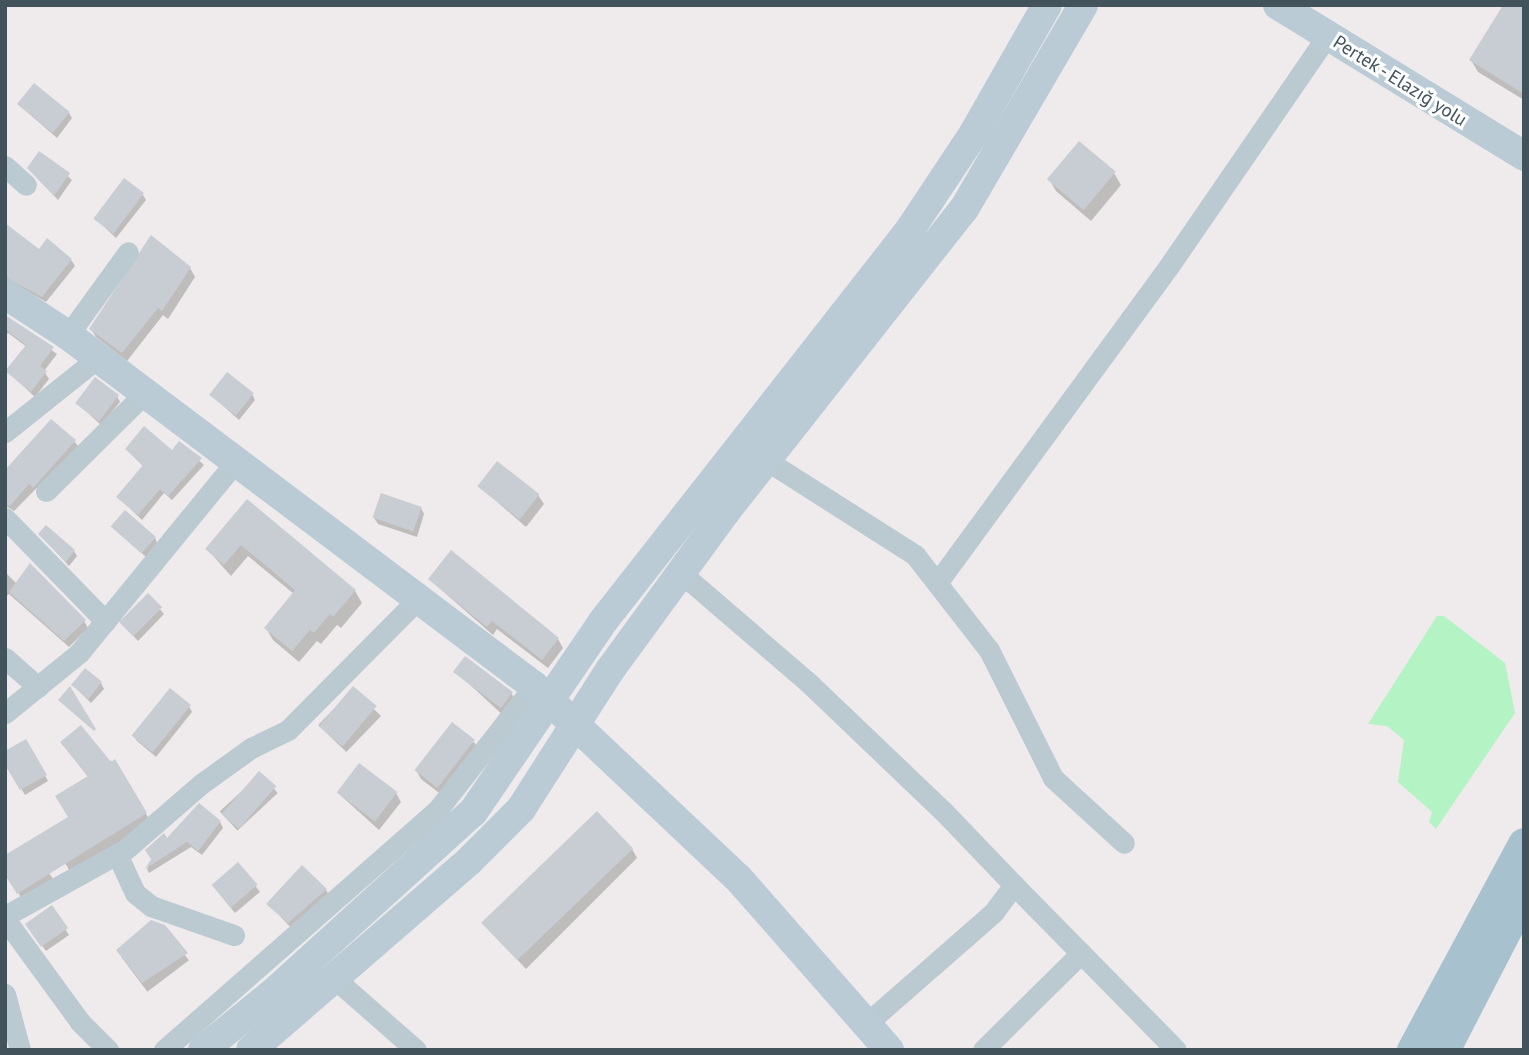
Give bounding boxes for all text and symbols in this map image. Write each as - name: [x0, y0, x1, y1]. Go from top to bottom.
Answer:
- street label: Pertek - Elazığ yolu: [1327, 30, 1473, 132]

